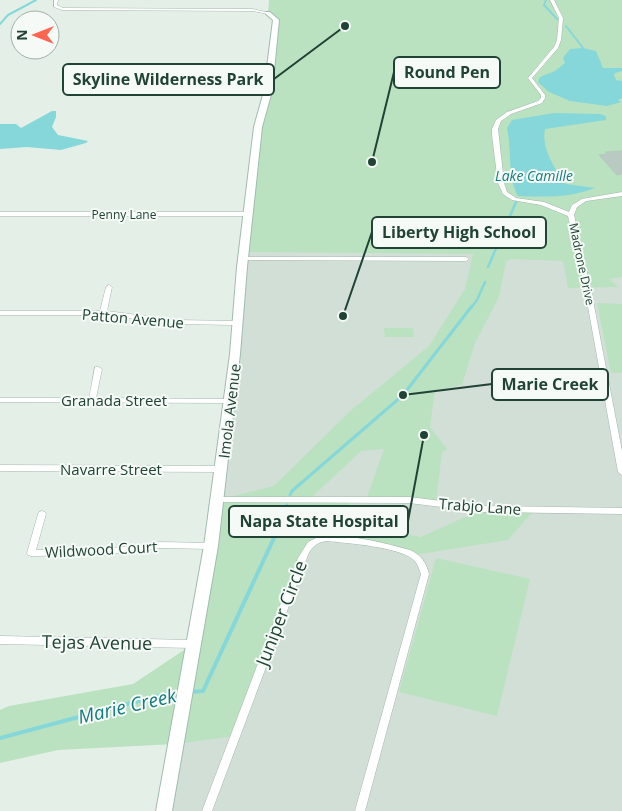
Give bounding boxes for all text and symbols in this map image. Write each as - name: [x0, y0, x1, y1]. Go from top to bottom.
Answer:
- north arrow: [10, 10, 60, 60]
- text: N: [12, 29, 31, 41]
- callout: Round Pen: [394, 57, 500, 88]
- text: Round Pen: [404, 61, 490, 83]
- callout: Skyline Wilderness Park: [63, 64, 274, 95]
- text: Skyline Wilderness Park: [73, 68, 263, 90]
- water label: Lake Camille: [495, 166, 573, 185]
- street label: Penny Lane: [92, 206, 157, 223]
- callout: Liberty High School: [372, 217, 546, 248]
- text: Liberty High School: [382, 221, 536, 243]
- street label: Madrone Drive: [565, 221, 599, 307]
- street label: Patton Avenue: [81, 304, 185, 332]
- street label: Imola Avenue: [213, 362, 245, 460]
- callout: Marie Creek: [492, 369, 608, 400]
- text: Marie Creek: [502, 373, 598, 395]
- street label: Granada Street: [61, 390, 167, 410]
- street label: Navarre Street: [60, 459, 162, 479]
- street label: Trabjo Lane: [438, 493, 522, 519]
- callout: Napa State Hospital: [229, 506, 408, 537]
- text: Napa State Hospital: [239, 510, 399, 532]
- street label: Wildwood Court: [44, 536, 158, 562]
- street label: Juniper Circle: [249, 557, 312, 671]
- street label: Tejas Avenue: [42, 629, 152, 655]
- water label: Marie Creek: [75, 682, 179, 730]

